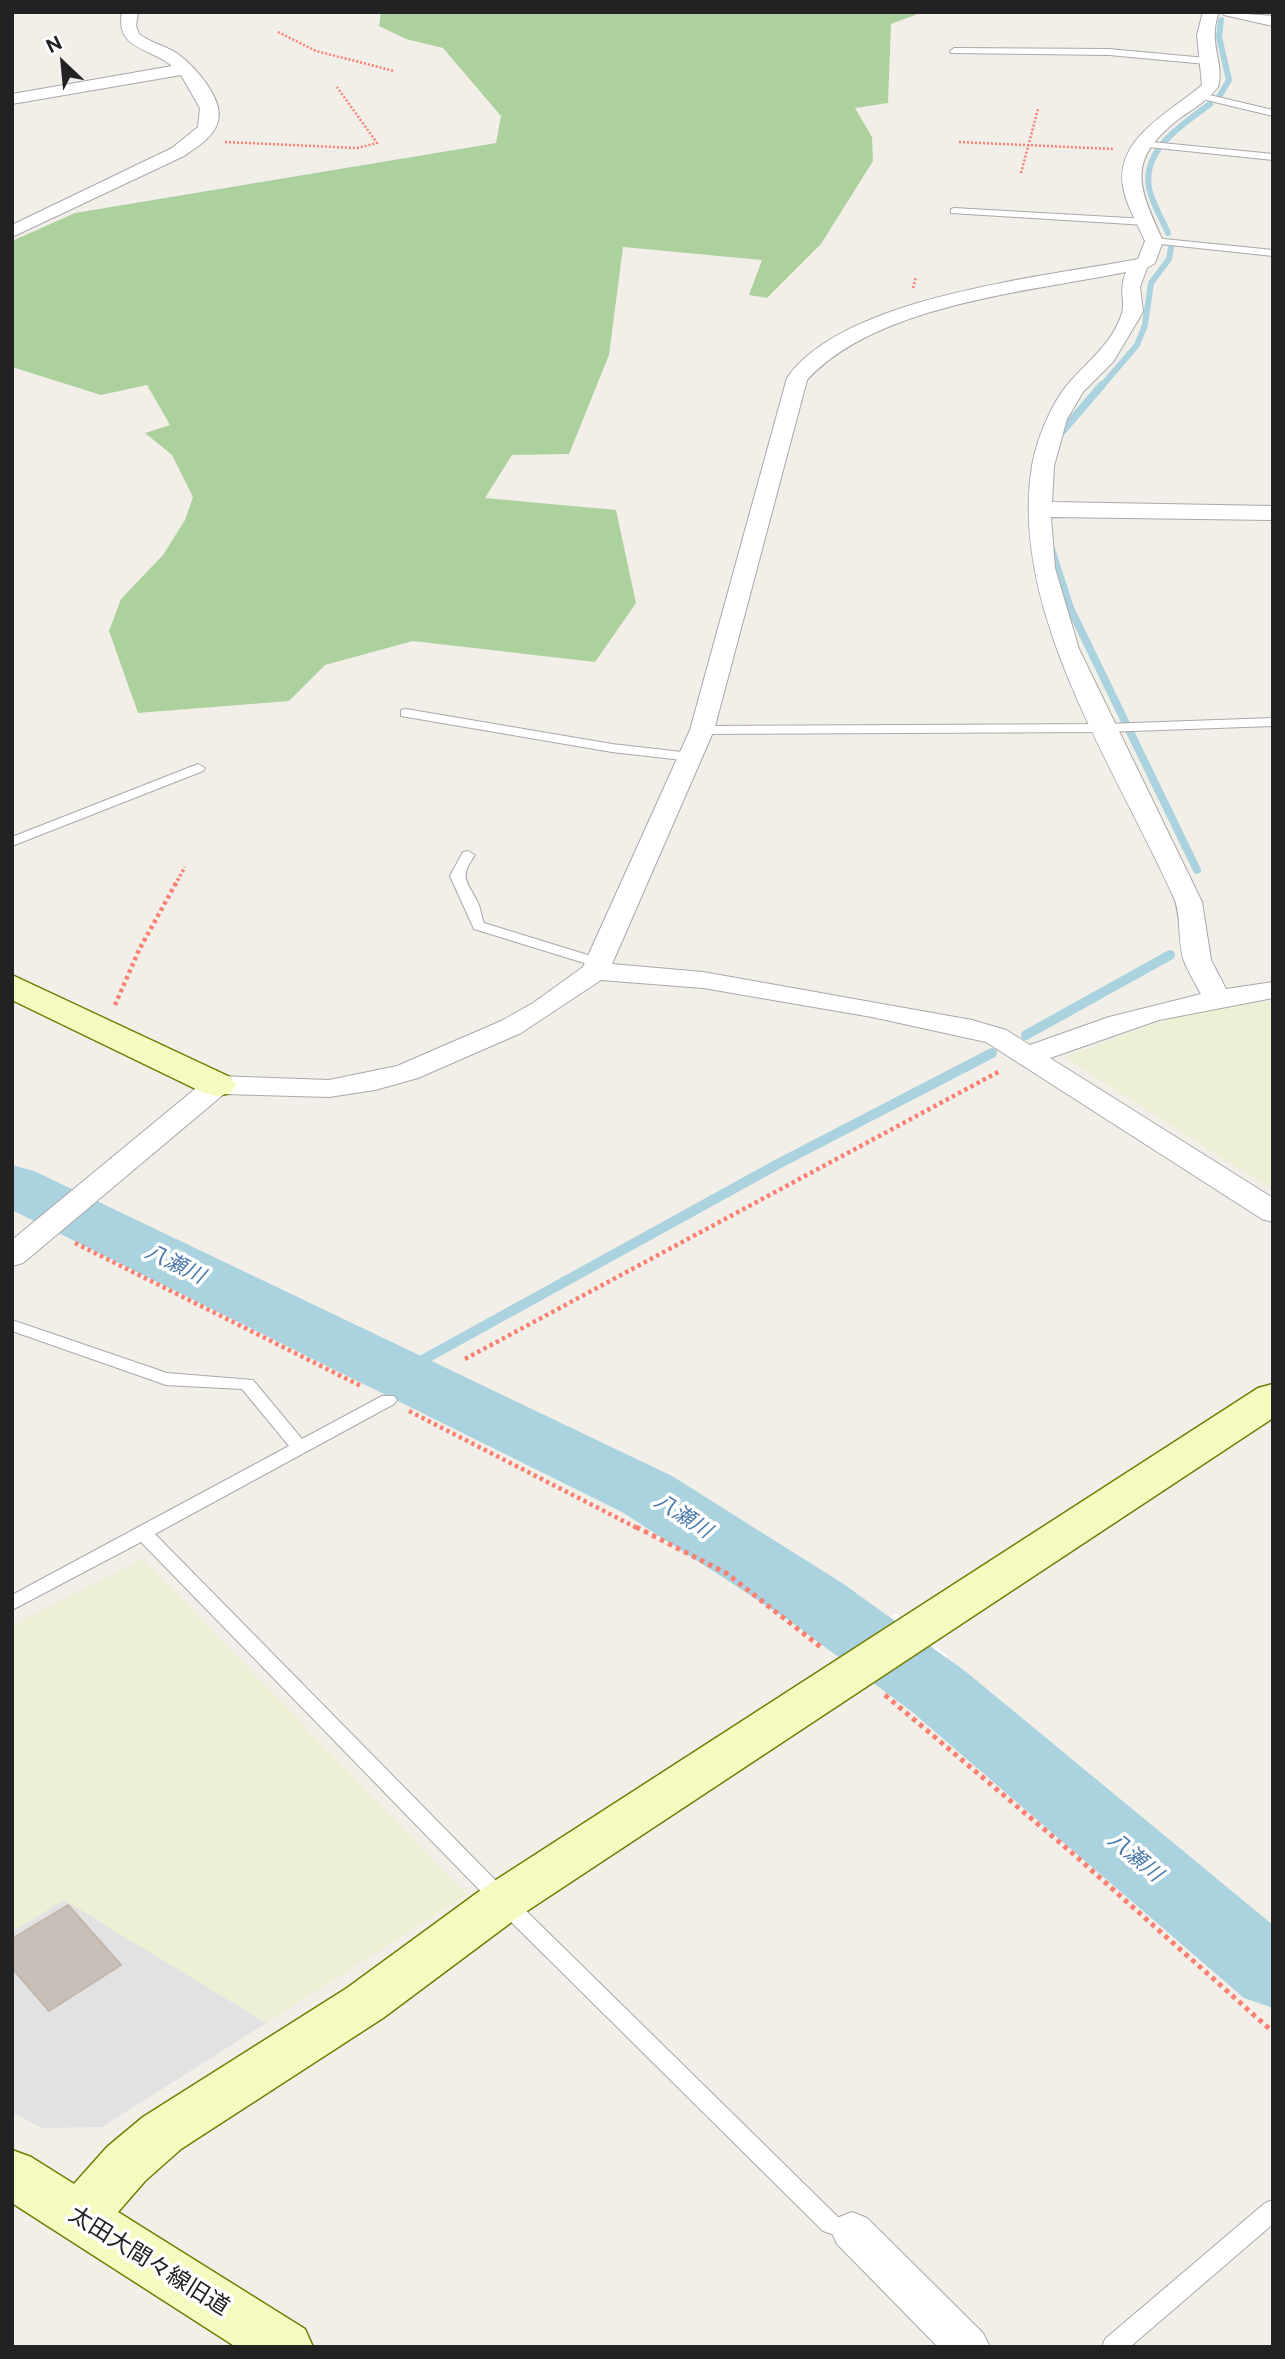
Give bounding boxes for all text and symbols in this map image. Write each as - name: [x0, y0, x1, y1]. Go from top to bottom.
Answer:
- north arrow: [28, 28, 98, 98]
- text: N: [42, 31, 65, 57]
- water label: 八瀬川: [141, 1239, 209, 1289]
- water label: 八瀬川: [650, 1488, 716, 1544]
- water label: 八瀬川: [1103, 1827, 1167, 1887]
- street label: 太田大間々線旧道: [64, 2201, 234, 2321]

